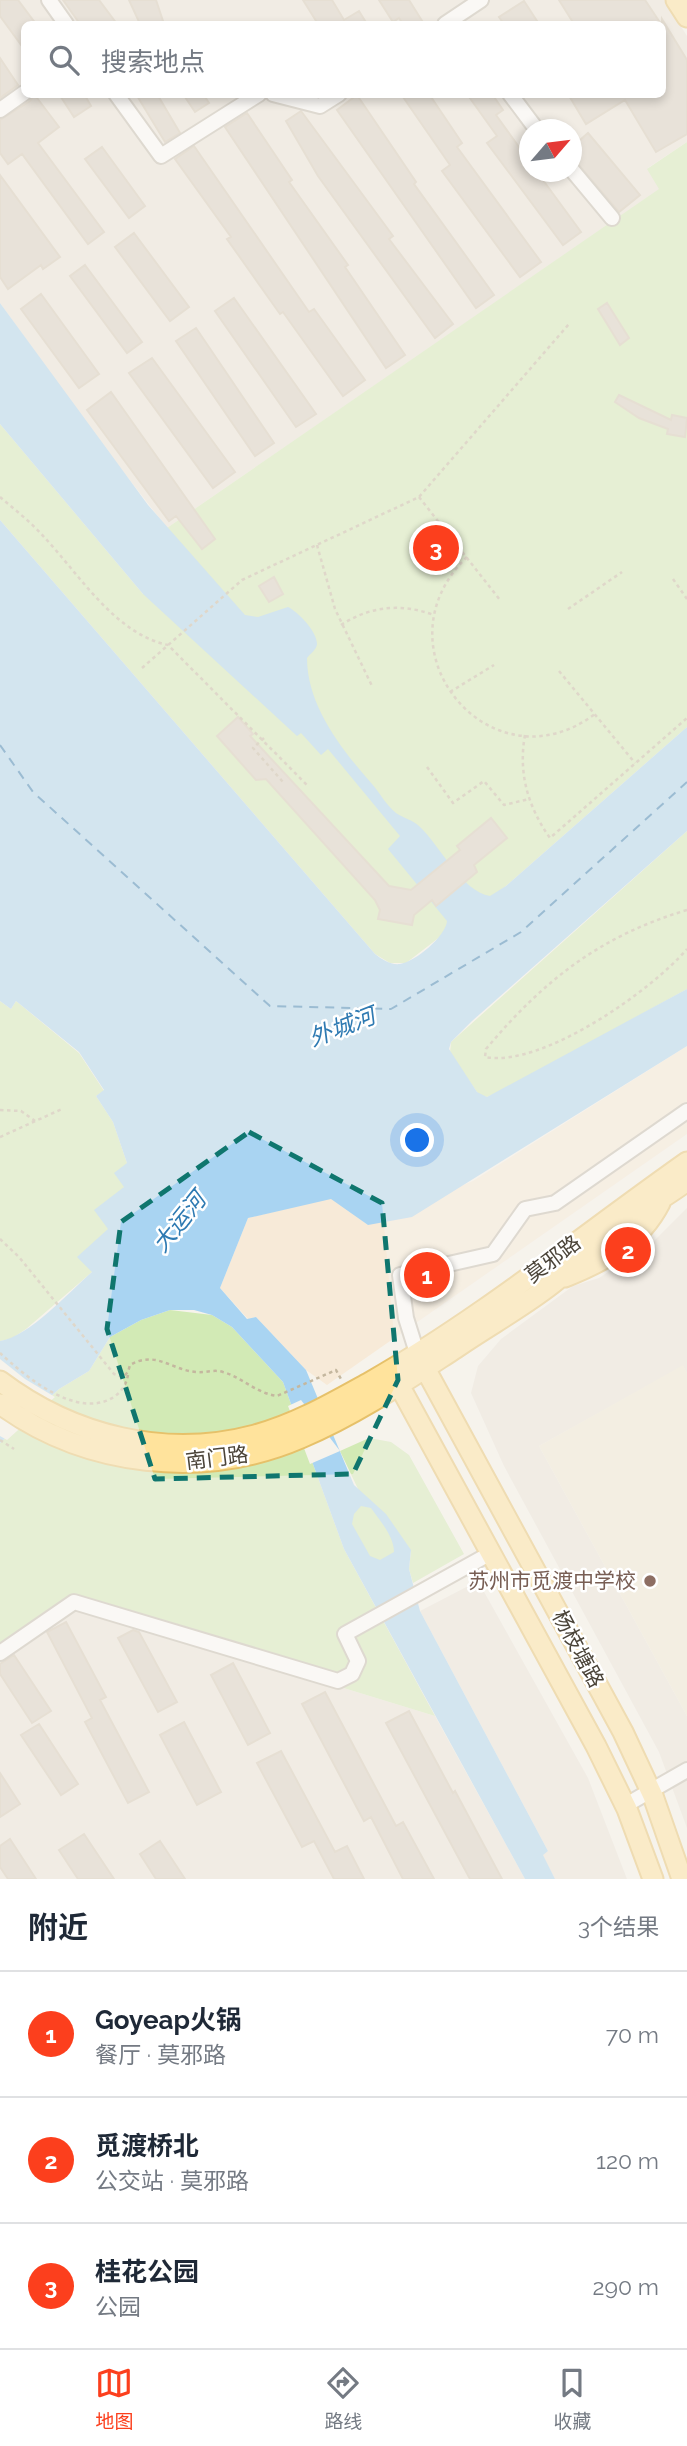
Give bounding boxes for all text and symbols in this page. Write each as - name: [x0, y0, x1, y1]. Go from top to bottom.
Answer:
- search box: [21, 21, 666, 98]
- icon: search: [45, 41, 83, 79]
- text: 搜索地点: [101, 47, 205, 77]
- north arrow: [519, 119, 582, 182]
- pin: 3: [413, 522, 459, 574]
- water label: 外城河: [305, 1000, 383, 1052]
- your location: [400, 1123, 434, 1157]
- water label: 大运河: [146, 1183, 213, 1257]
- pin: 2: [605, 1224, 651, 1276]
- street label: 莫邪路: [520, 1230, 585, 1288]
- pin: 1: [404, 1249, 450, 1301]
- street label: 南门路: [184, 1441, 250, 1474]
- place label: 苏州市觅渡中学校: [468, 1568, 636, 1593]
- marker: 苏州市觅渡中学校: [642, 1573, 658, 1589]
- street label: 杨枝塘路: [548, 1606, 609, 1692]
- text: 附近: [28, 1910, 88, 1945]
- text: 3个结果: [578, 1913, 659, 1940]
- text: Goyeap火锅: [95, 2005, 242, 2035]
- text: 1: [45, 2021, 57, 2048]
- text: 70 m: [606, 2021, 659, 2048]
- text: 餐厅 · 莫邪路: [95, 2041, 226, 2068]
- text: 觅渡桥北: [95, 2131, 199, 2161]
- text: 2: [45, 2147, 57, 2174]
- text: 120 m: [596, 2147, 659, 2174]
- text: 公交站 · 莫邪路: [95, 2167, 249, 2194]
- text: 桂花公园: [95, 2257, 199, 2287]
- text: 3: [45, 2273, 57, 2300]
- text: 290 m: [592, 2273, 659, 2300]
- text: 公园: [95, 2293, 141, 2320]
- tab: 地图: [95, 2364, 134, 2433]
- tab: 路线: [324, 2364, 363, 2433]
- tab: 收藏: [553, 2364, 592, 2433]

